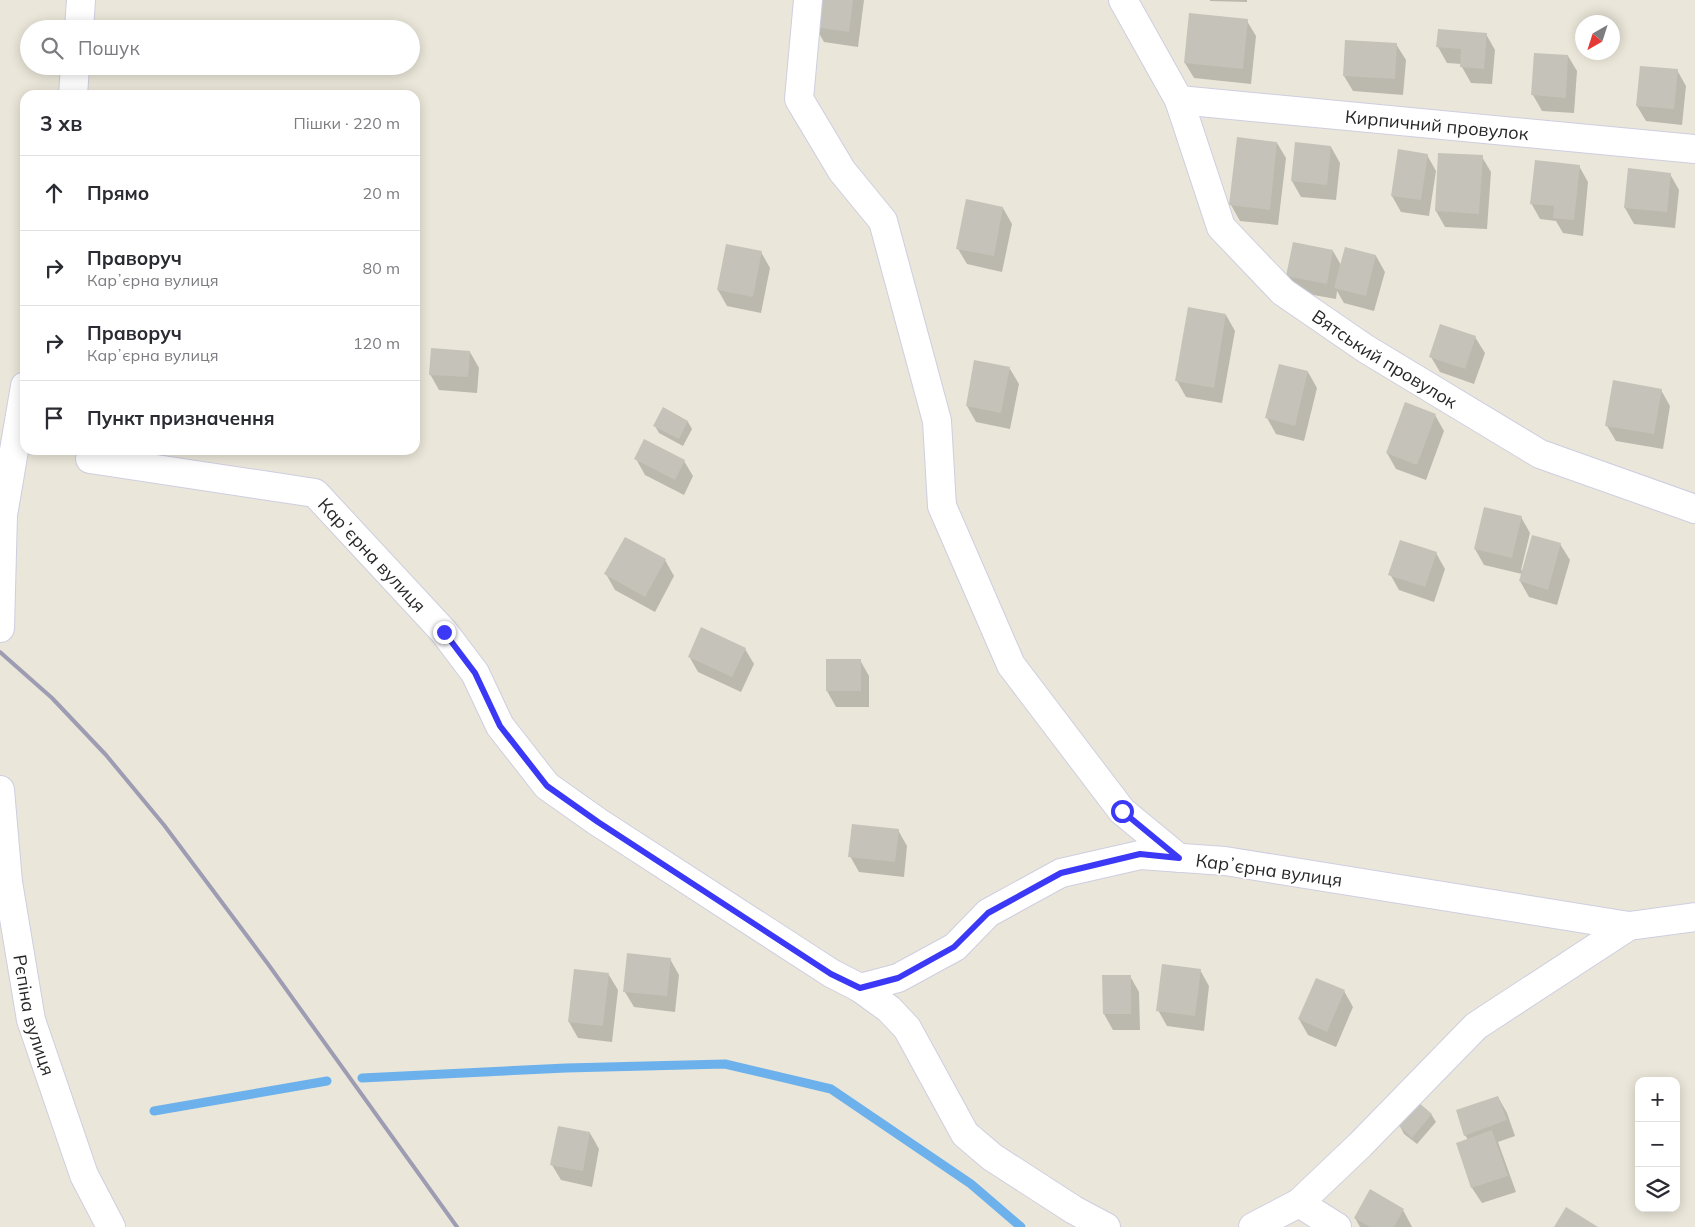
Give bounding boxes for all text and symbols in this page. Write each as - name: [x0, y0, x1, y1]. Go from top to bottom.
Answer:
- north arrow: [1575, 15, 1620, 60]
- search box: [20, 20, 420, 75]
- icon: search: [38, 34, 66, 62]
- text: Пошук: [78, 36, 140, 60]
- street label: Кирпичний провулок: [1344, 104, 1530, 145]
- text: 3 хв: [40, 110, 82, 136]
- text: Пішки · 220 m: [294, 113, 400, 133]
- icon: ahead: [40, 179, 68, 207]
- text: Прямо: [87, 181, 149, 205]
- text: 20 m: [363, 183, 400, 203]
- text: Праворуч: [87, 246, 182, 270]
- icon: right: [40, 254, 68, 282]
- text: 80 m: [363, 258, 400, 278]
- text: Карʼєрна вулиця: [87, 270, 218, 290]
- street label: Вятський провулок: [1308, 304, 1462, 413]
- text: Праворуч: [87, 321, 182, 345]
- icon: right: [40, 329, 68, 357]
- text: 120 m: [353, 333, 400, 353]
- text: Карʼєрна вулиця: [87, 345, 218, 365]
- icon: arrive: [40, 404, 68, 432]
- text: Пункт призначення: [87, 406, 275, 430]
- street label: Карʼєрна вулиця: [313, 493, 431, 617]
- route end: [433, 621, 456, 644]
- route start: [1111, 800, 1134, 823]
- street label: Карʼєрна вулиця: [1194, 848, 1344, 892]
- street label: Рєпіна вулиця: [9, 953, 61, 1078]
- map controls: [1635, 1077, 1680, 1212]
- button: +: [1635, 1077, 1680, 1122]
- button: −: [1635, 1122, 1680, 1167]
- button: layers: [1635, 1167, 1680, 1212]

